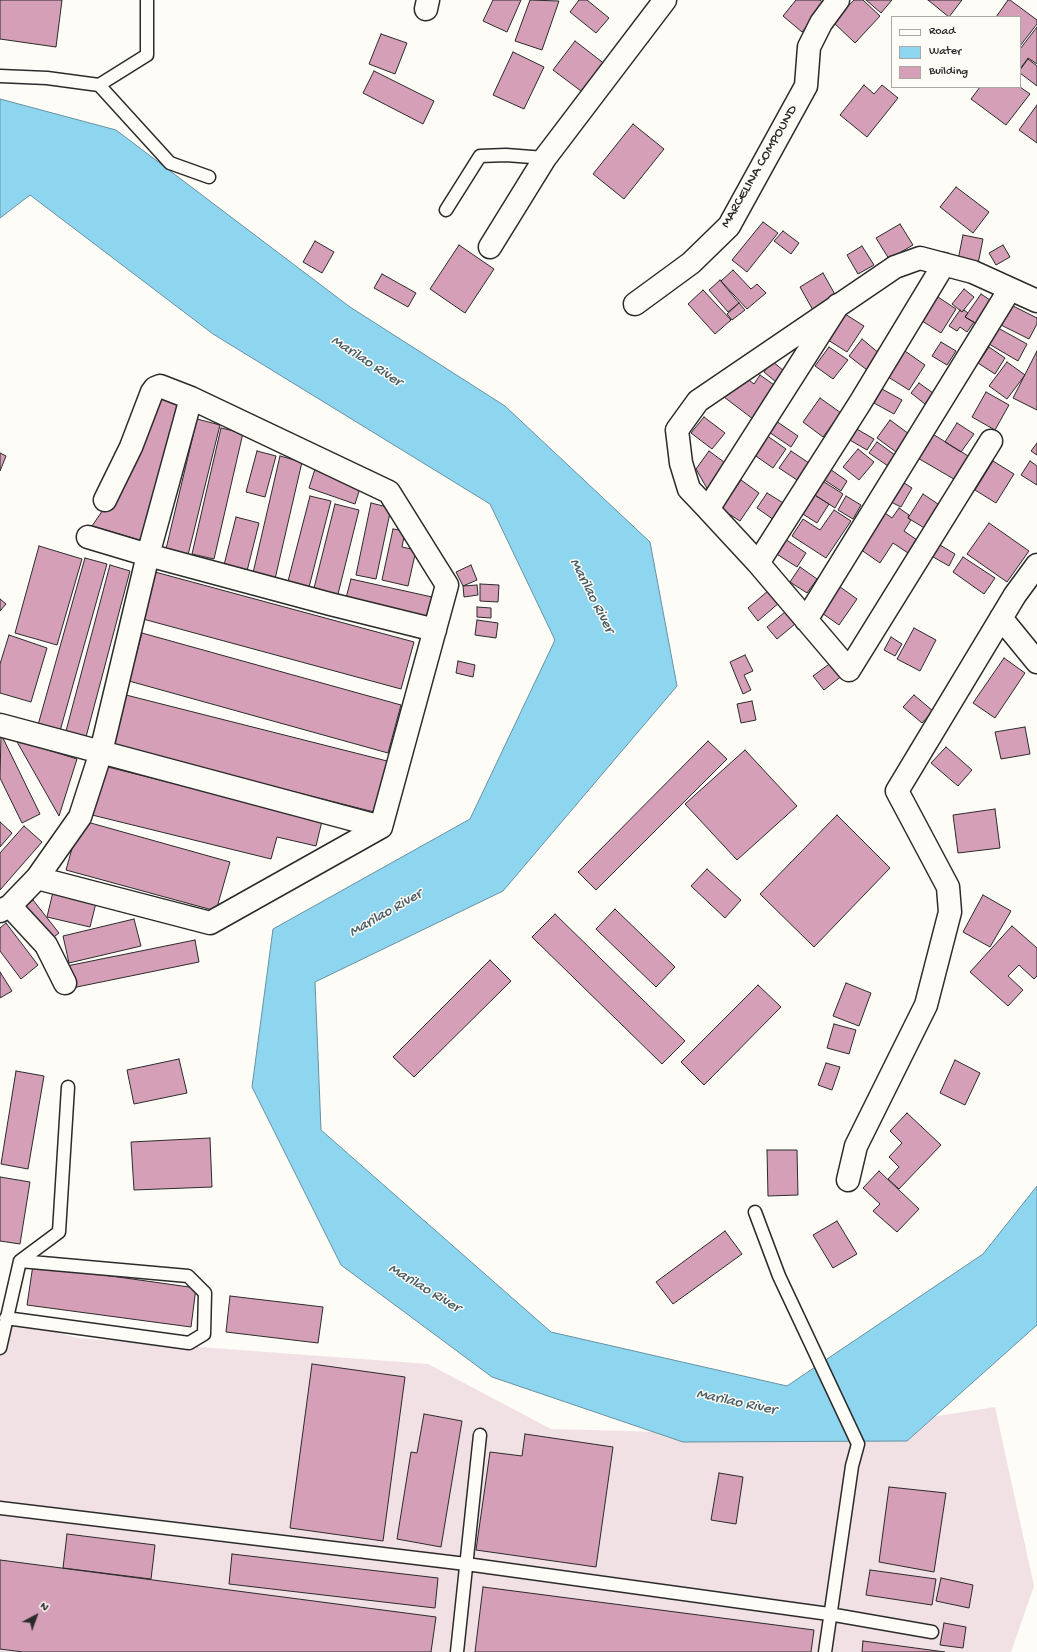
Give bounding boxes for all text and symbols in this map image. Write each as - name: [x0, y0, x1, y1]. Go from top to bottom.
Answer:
- legend: [891, 16, 1021, 88]
- text: Road: [929, 25, 955, 39]
- text: Water: [929, 45, 961, 59]
- text: Building: [929, 65, 968, 79]
- street label: MARCELINA COMPOUND: [718, 103, 802, 231]
- water label: Marilao River: [327, 332, 405, 392]
- water label: Marilao River: [565, 556, 617, 636]
- water label: Marilao River: [346, 886, 426, 942]
- water label: Marilao River: [385, 1260, 463, 1318]
- water label: Marilao River: [694, 1386, 778, 1420]
- north arrow: [16, 1596, 56, 1636]
- text: N: [37, 1600, 51, 1614]

